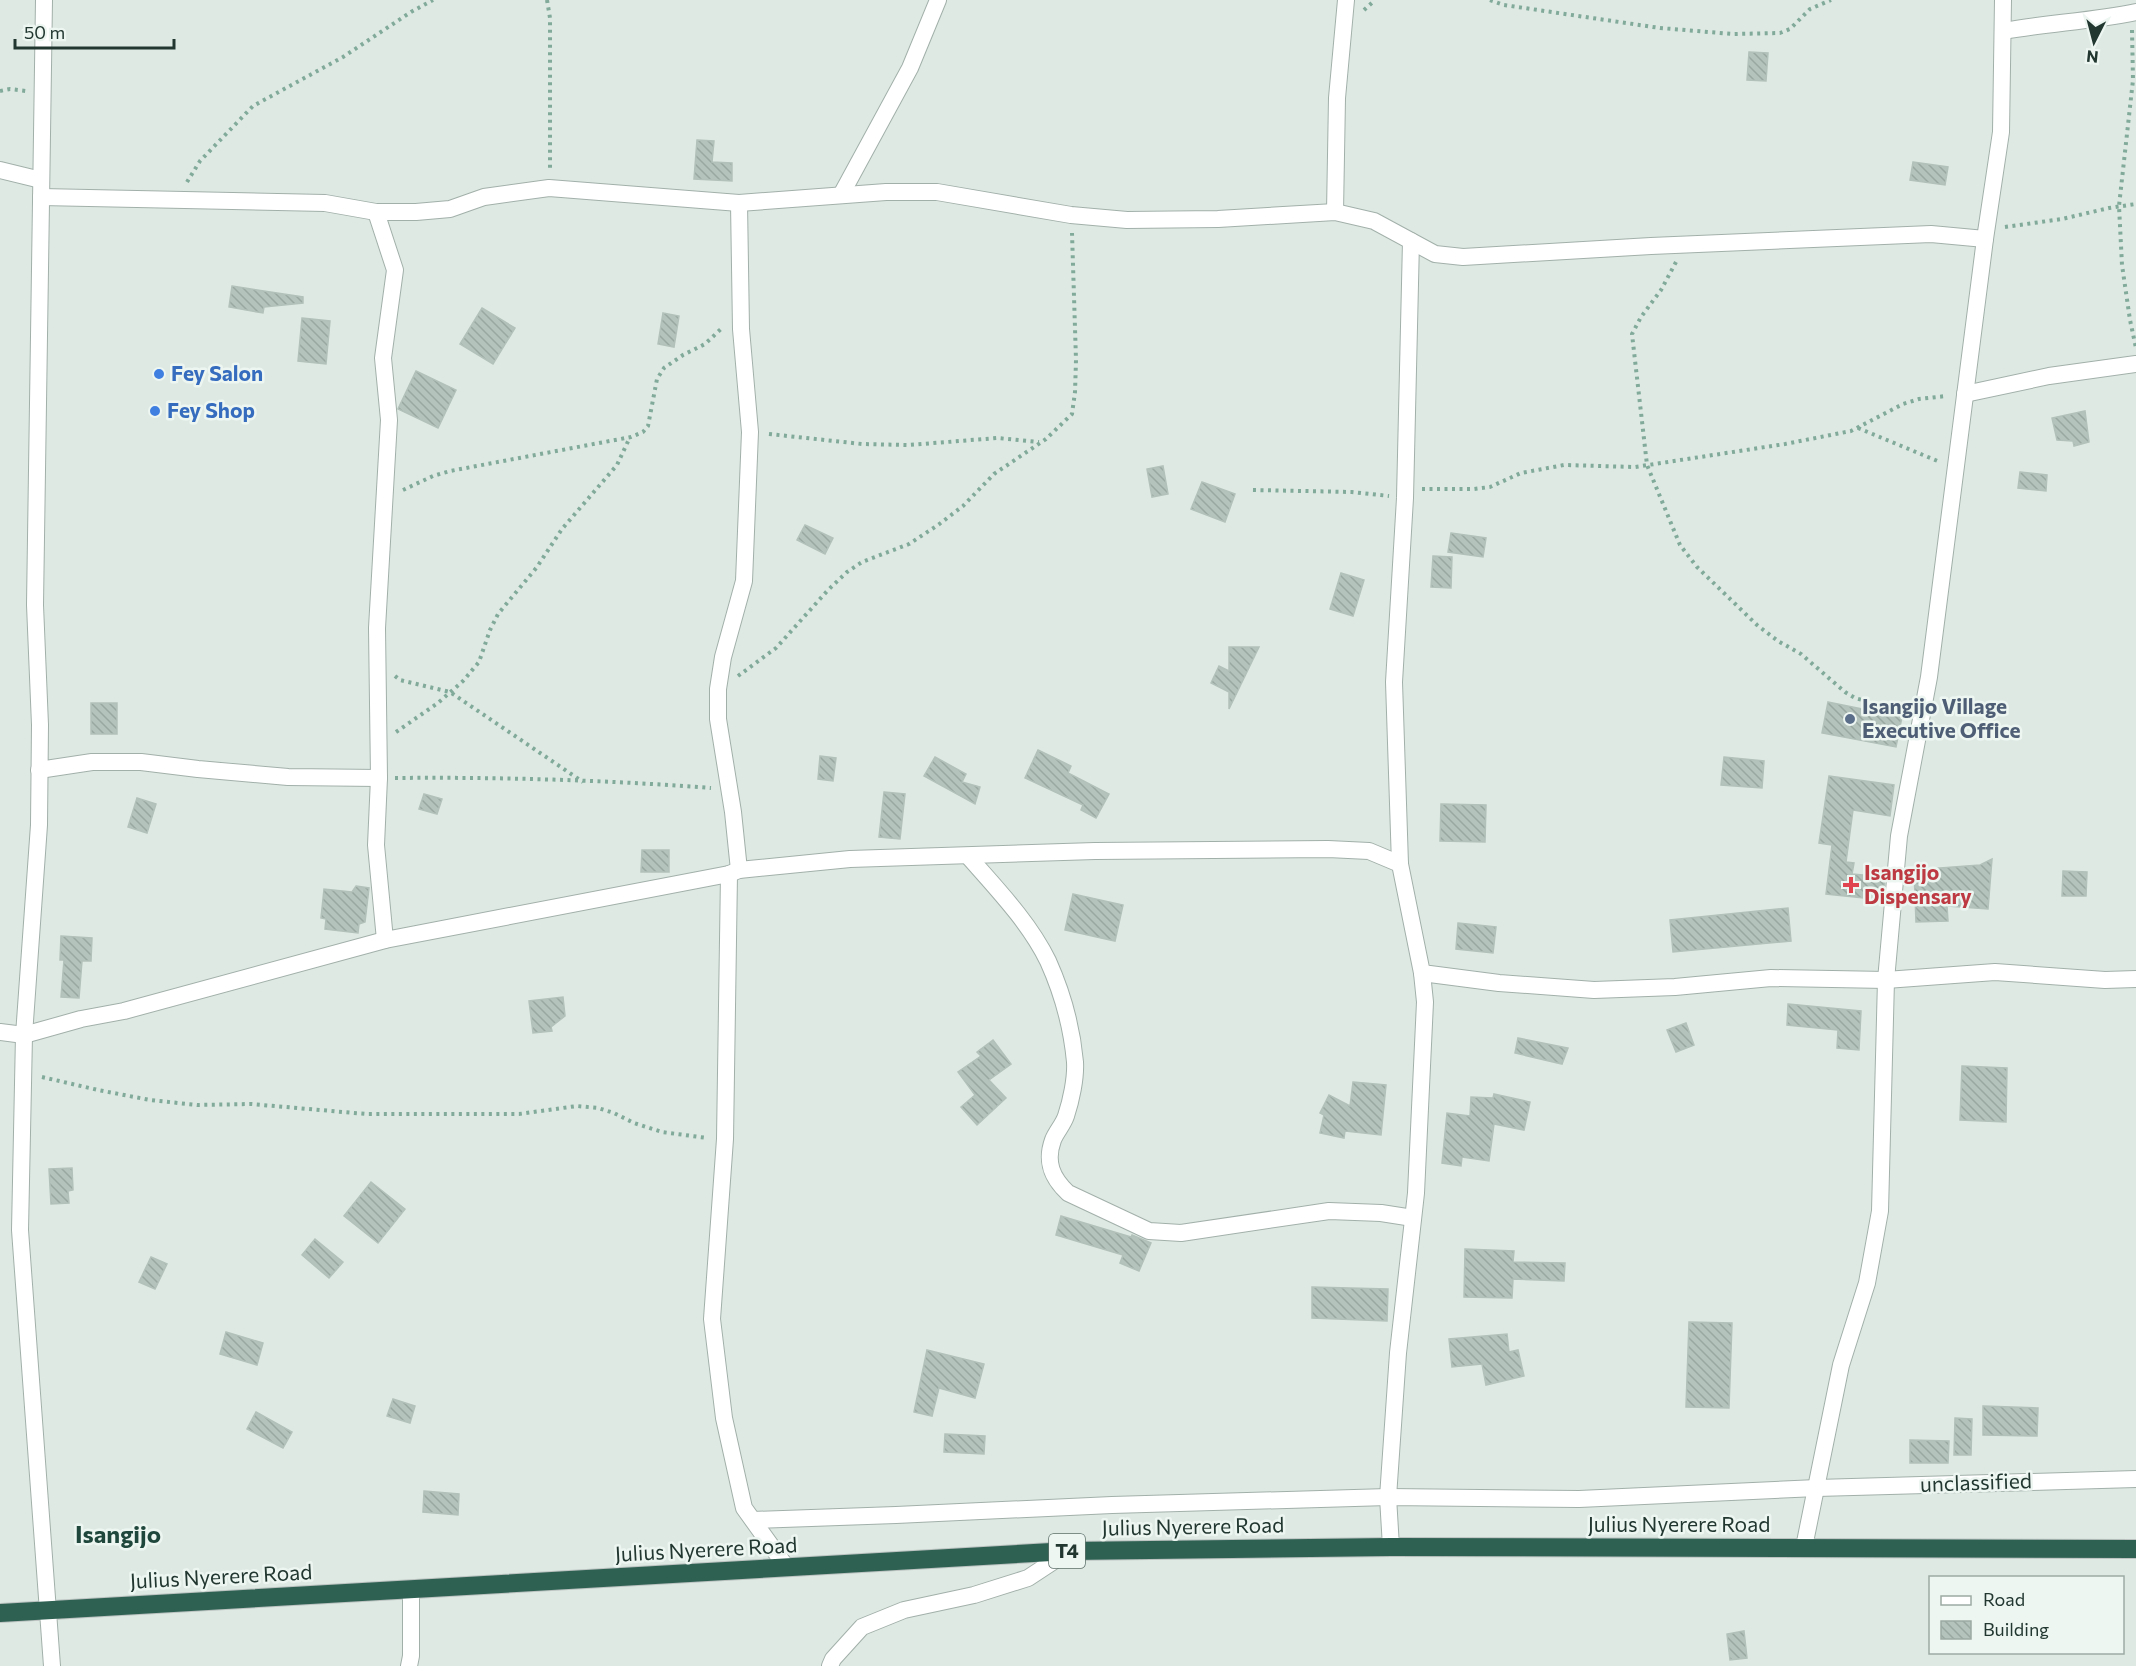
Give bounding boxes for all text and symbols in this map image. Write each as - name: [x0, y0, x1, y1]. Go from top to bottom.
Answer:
- scale bar: [15, 12, 174, 50]
- north arrow: [2064, 12, 2124, 72]
- text: 50 m: [24, 21, 65, 43]
- text: N: [2085, 47, 2099, 67]
- place label: Fey Salon: [171, 360, 263, 385]
- marker: Fey Salon: [152, 367, 166, 381]
- place label: Fey Shop: [167, 397, 255, 422]
- marker: Fey Shop: [148, 404, 162, 418]
- place label: Isangijo Village Executive Office: [1862, 693, 2021, 742]
- marker: Isangijo Village Executive Office: [1843, 712, 1857, 726]
- place label: Isangijo Dispensary: [1864, 859, 1972, 908]
- marker: Isangijo Dispensary: [1842, 876, 1860, 894]
- street label: unclassified: [1920, 1467, 2032, 1496]
- street label: Julius Nyerere Road: [1101, 1511, 1284, 1540]
- street label: Julius Nyerere Road: [1588, 1511, 1770, 1536]
- district label: Isangijo: [75, 1519, 161, 1548]
- street label: Julius Nyerere Road: [614, 1531, 798, 1566]
- road number: T4: [1049, 1534, 1085, 1568]
- street label: Julius Nyerere Road: [129, 1558, 313, 1593]
- legend: [1929, 1576, 2124, 1654]
- text: Road: [1983, 1588, 2025, 1610]
- text: Building: [1983, 1618, 2049, 1640]

